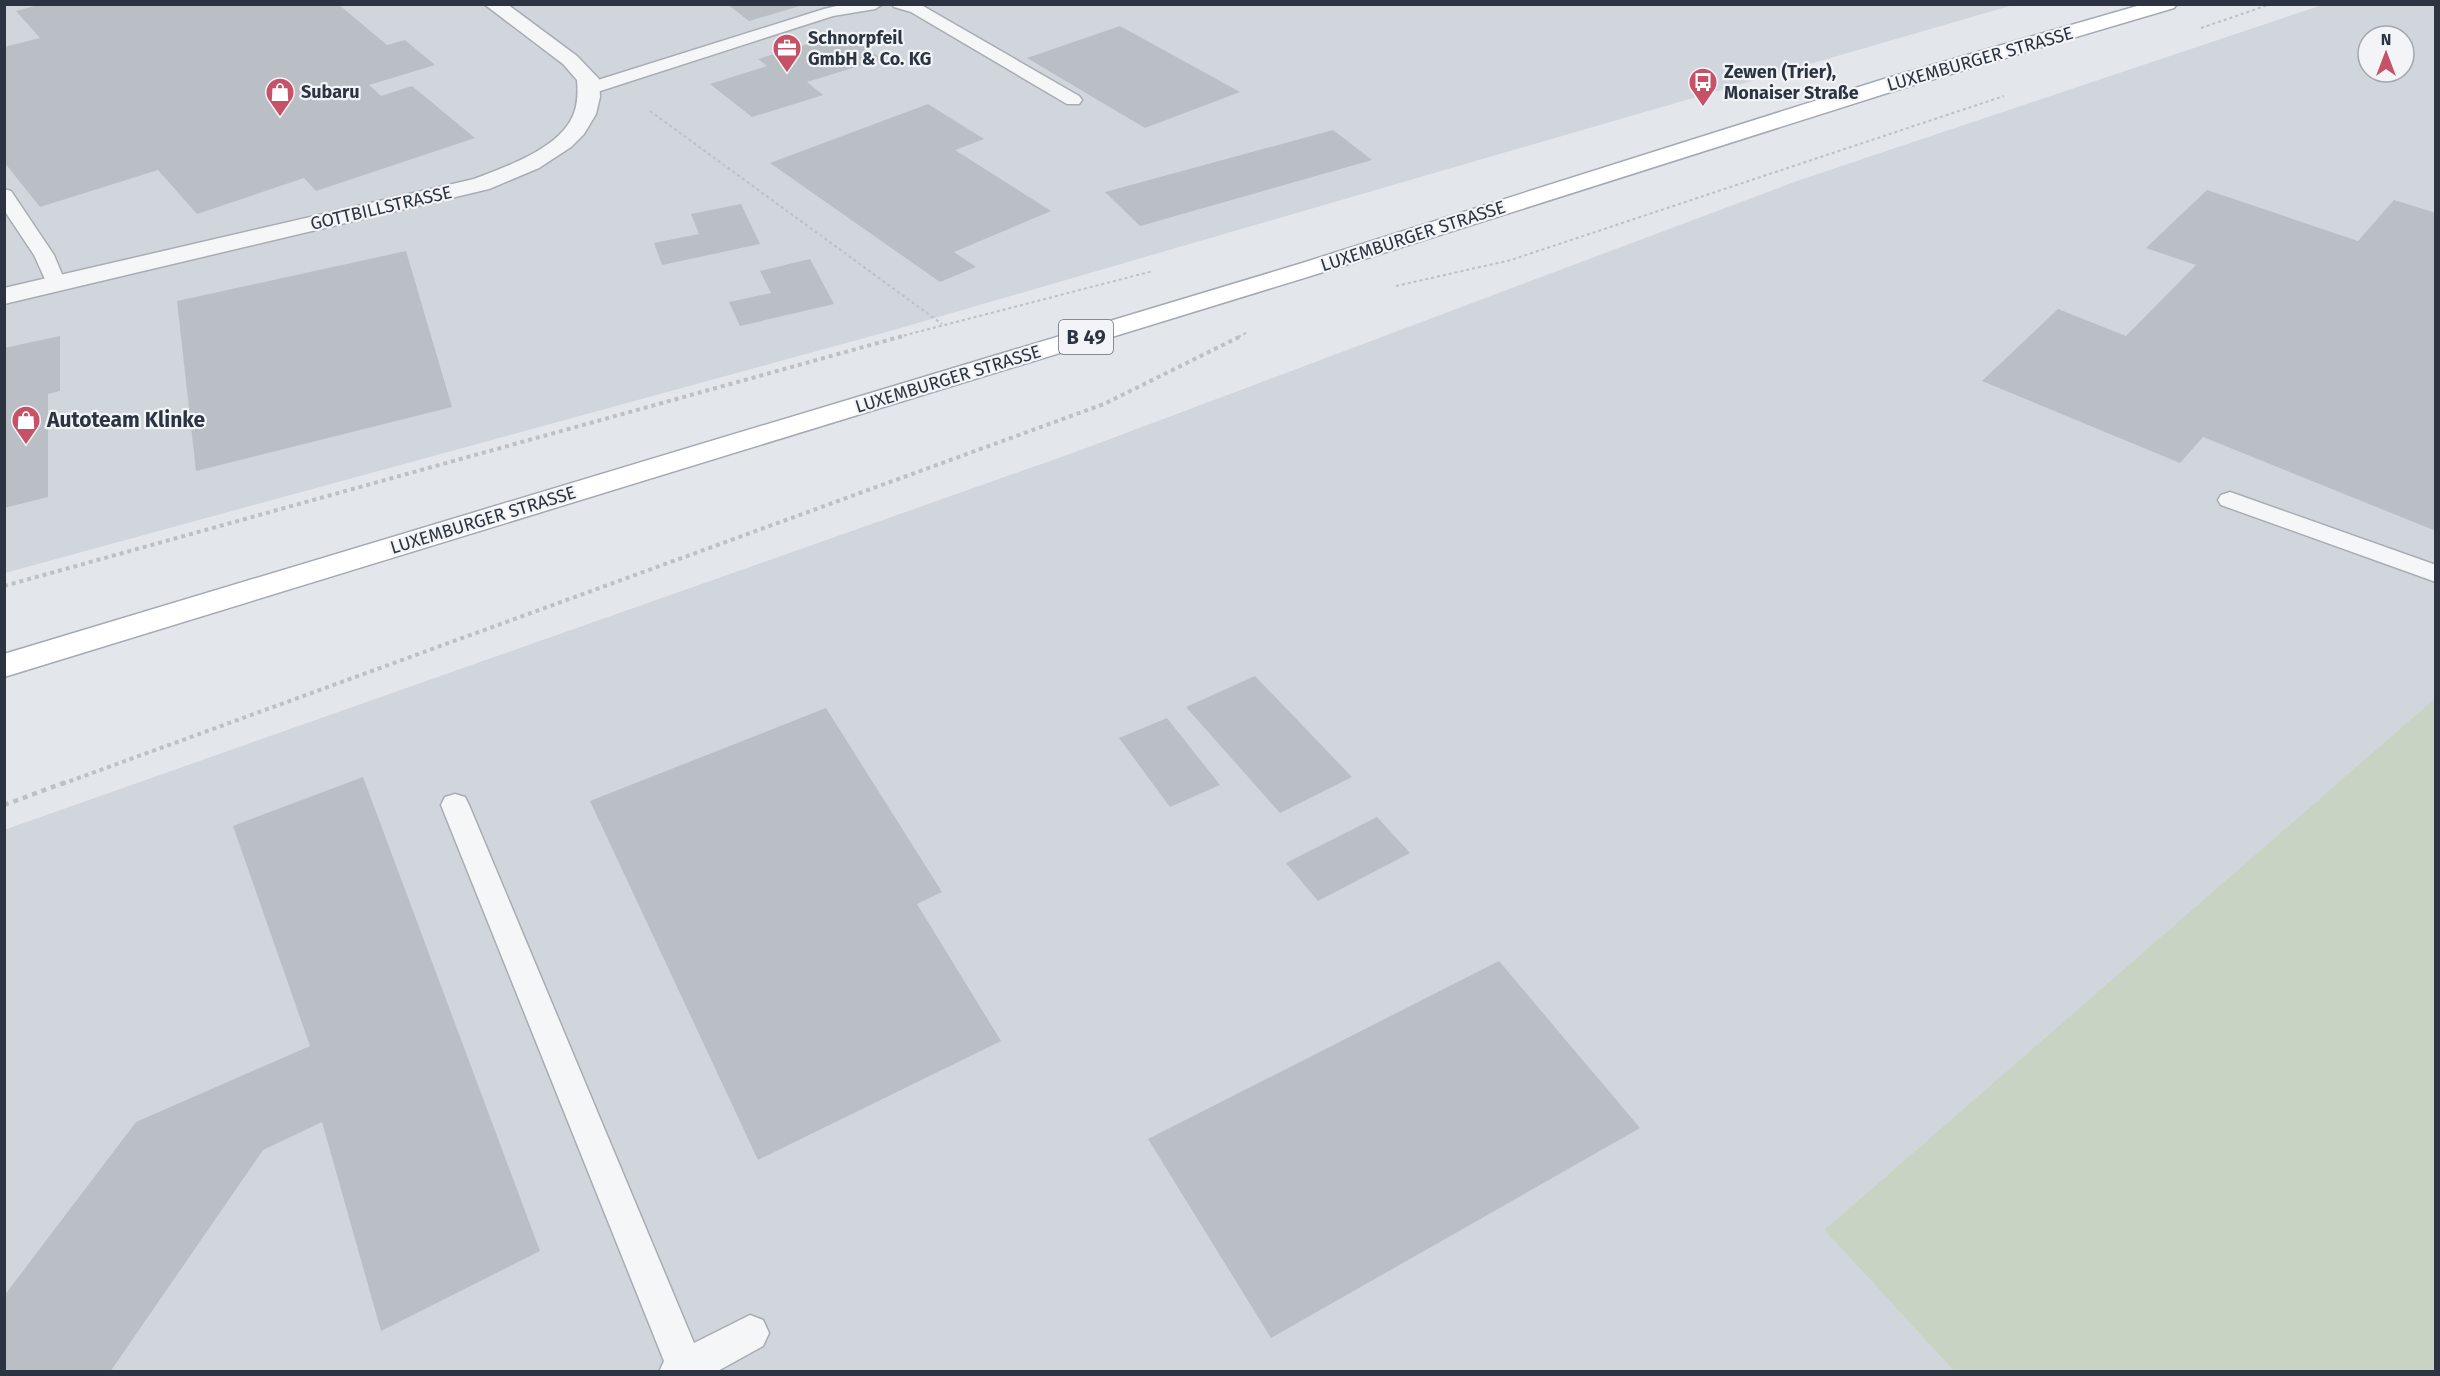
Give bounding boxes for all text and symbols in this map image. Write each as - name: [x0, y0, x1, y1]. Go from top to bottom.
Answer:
- street label: LUXEMBURGER STRASSE: [1884, 22, 2076, 96]
- north arrow: [2356, 24, 2416, 84]
- place label: Schnorpfeil GmbH & Co. KG: [808, 27, 931, 70]
- text: N: [2381, 30, 2391, 49]
- office icon: Schnorpfeil GmbH & Co. KG: [771, 32, 803, 74]
- place label: Zewen (Trier), Monaiser Straße: [1724, 61, 1859, 104]
- bus stop icon: Zewen (Trier), Monaiser Straße: [1687, 66, 1719, 108]
- shop icon: Subaru: [264, 76, 296, 118]
- place label: Subaru: [301, 81, 360, 103]
- street label: GOTTBILLSTRASSE: [308, 181, 454, 235]
- street label: LUXEMBURGER STRASSE: [1318, 196, 1508, 276]
- road number: B 49: [1059, 320, 1113, 354]
- street label: LUXEMBURGER STRASSE: [853, 340, 1043, 418]
- shop icon: Autoteam Klinke: [10, 404, 42, 446]
- place label: Autoteam Klinke: [46, 407, 206, 433]
- street label: LUXEMBURGER STRASSE: [388, 481, 578, 559]

